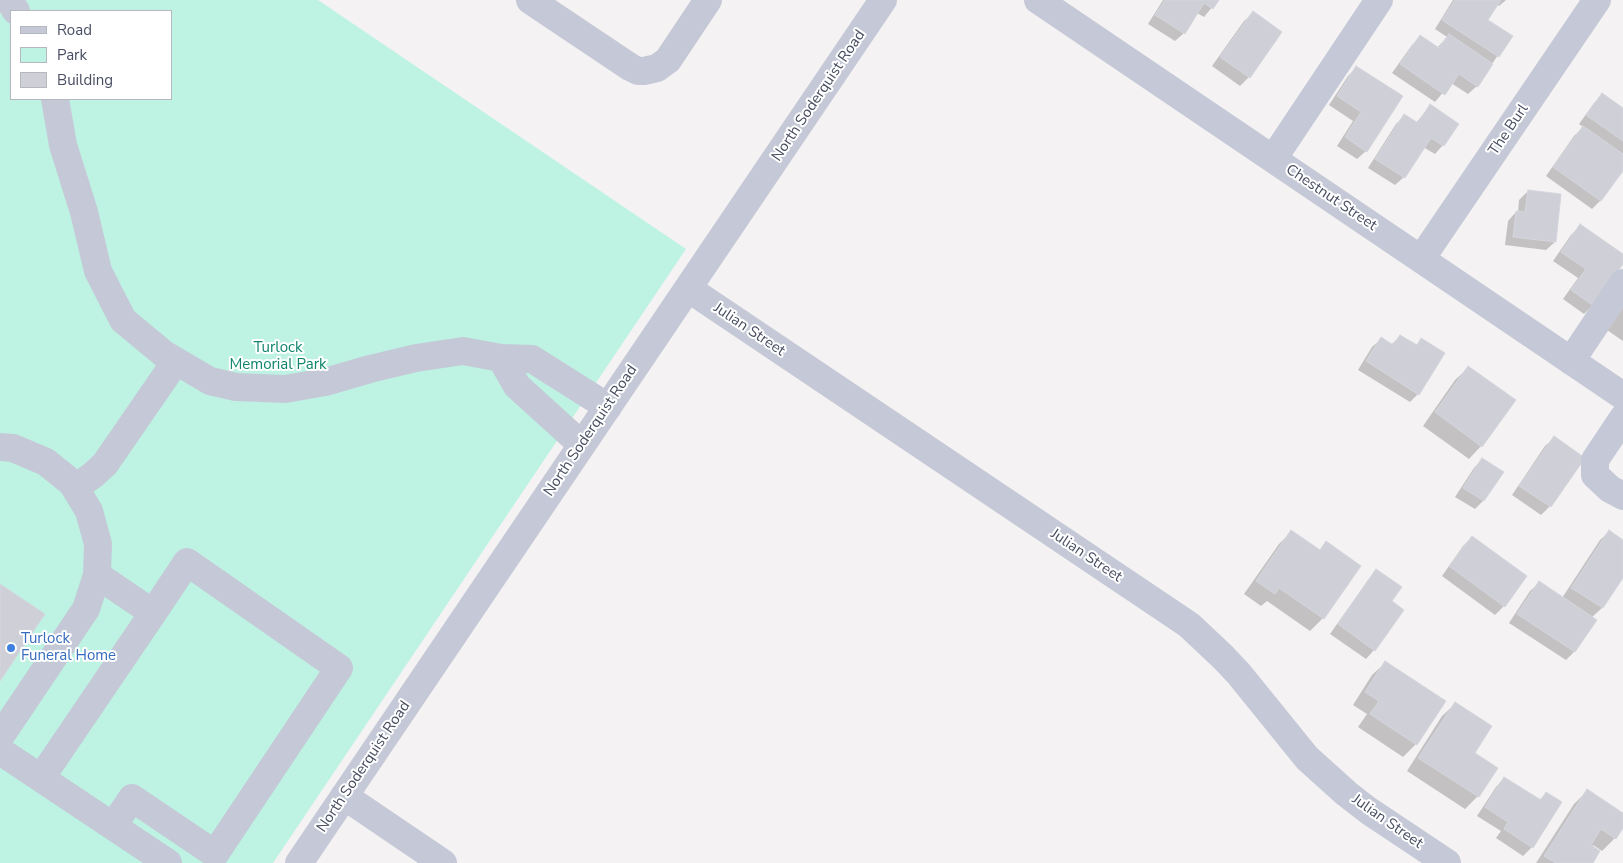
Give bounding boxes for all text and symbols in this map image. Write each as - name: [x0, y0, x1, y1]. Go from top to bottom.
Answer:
- legend: [10, 10, 172, 100]
- text: Road: [57, 20, 92, 40]
- street label: North Soderquist Road: [768, 27, 870, 165]
- text: Park: [57, 45, 87, 65]
- text: Building: [57, 70, 113, 90]
- street label: The Burl: [1485, 101, 1533, 159]
- street label: Chestnut Street: [1282, 161, 1380, 235]
- street label: Julian Street: [710, 299, 788, 361]
- park label: Turlock Memorial Park: [229, 339, 327, 374]
- street label: North Soderquist Road: [540, 362, 642, 500]
- street label: Julian Street: [1047, 525, 1125, 587]
- place label: Turlock Funeral Home: [21, 630, 116, 665]
- marker: Turlock Funeral Home: [5, 642, 17, 654]
- street label: North Soderquist Road: [313, 698, 415, 836]
- street label: Julian Street: [1348, 791, 1426, 853]

